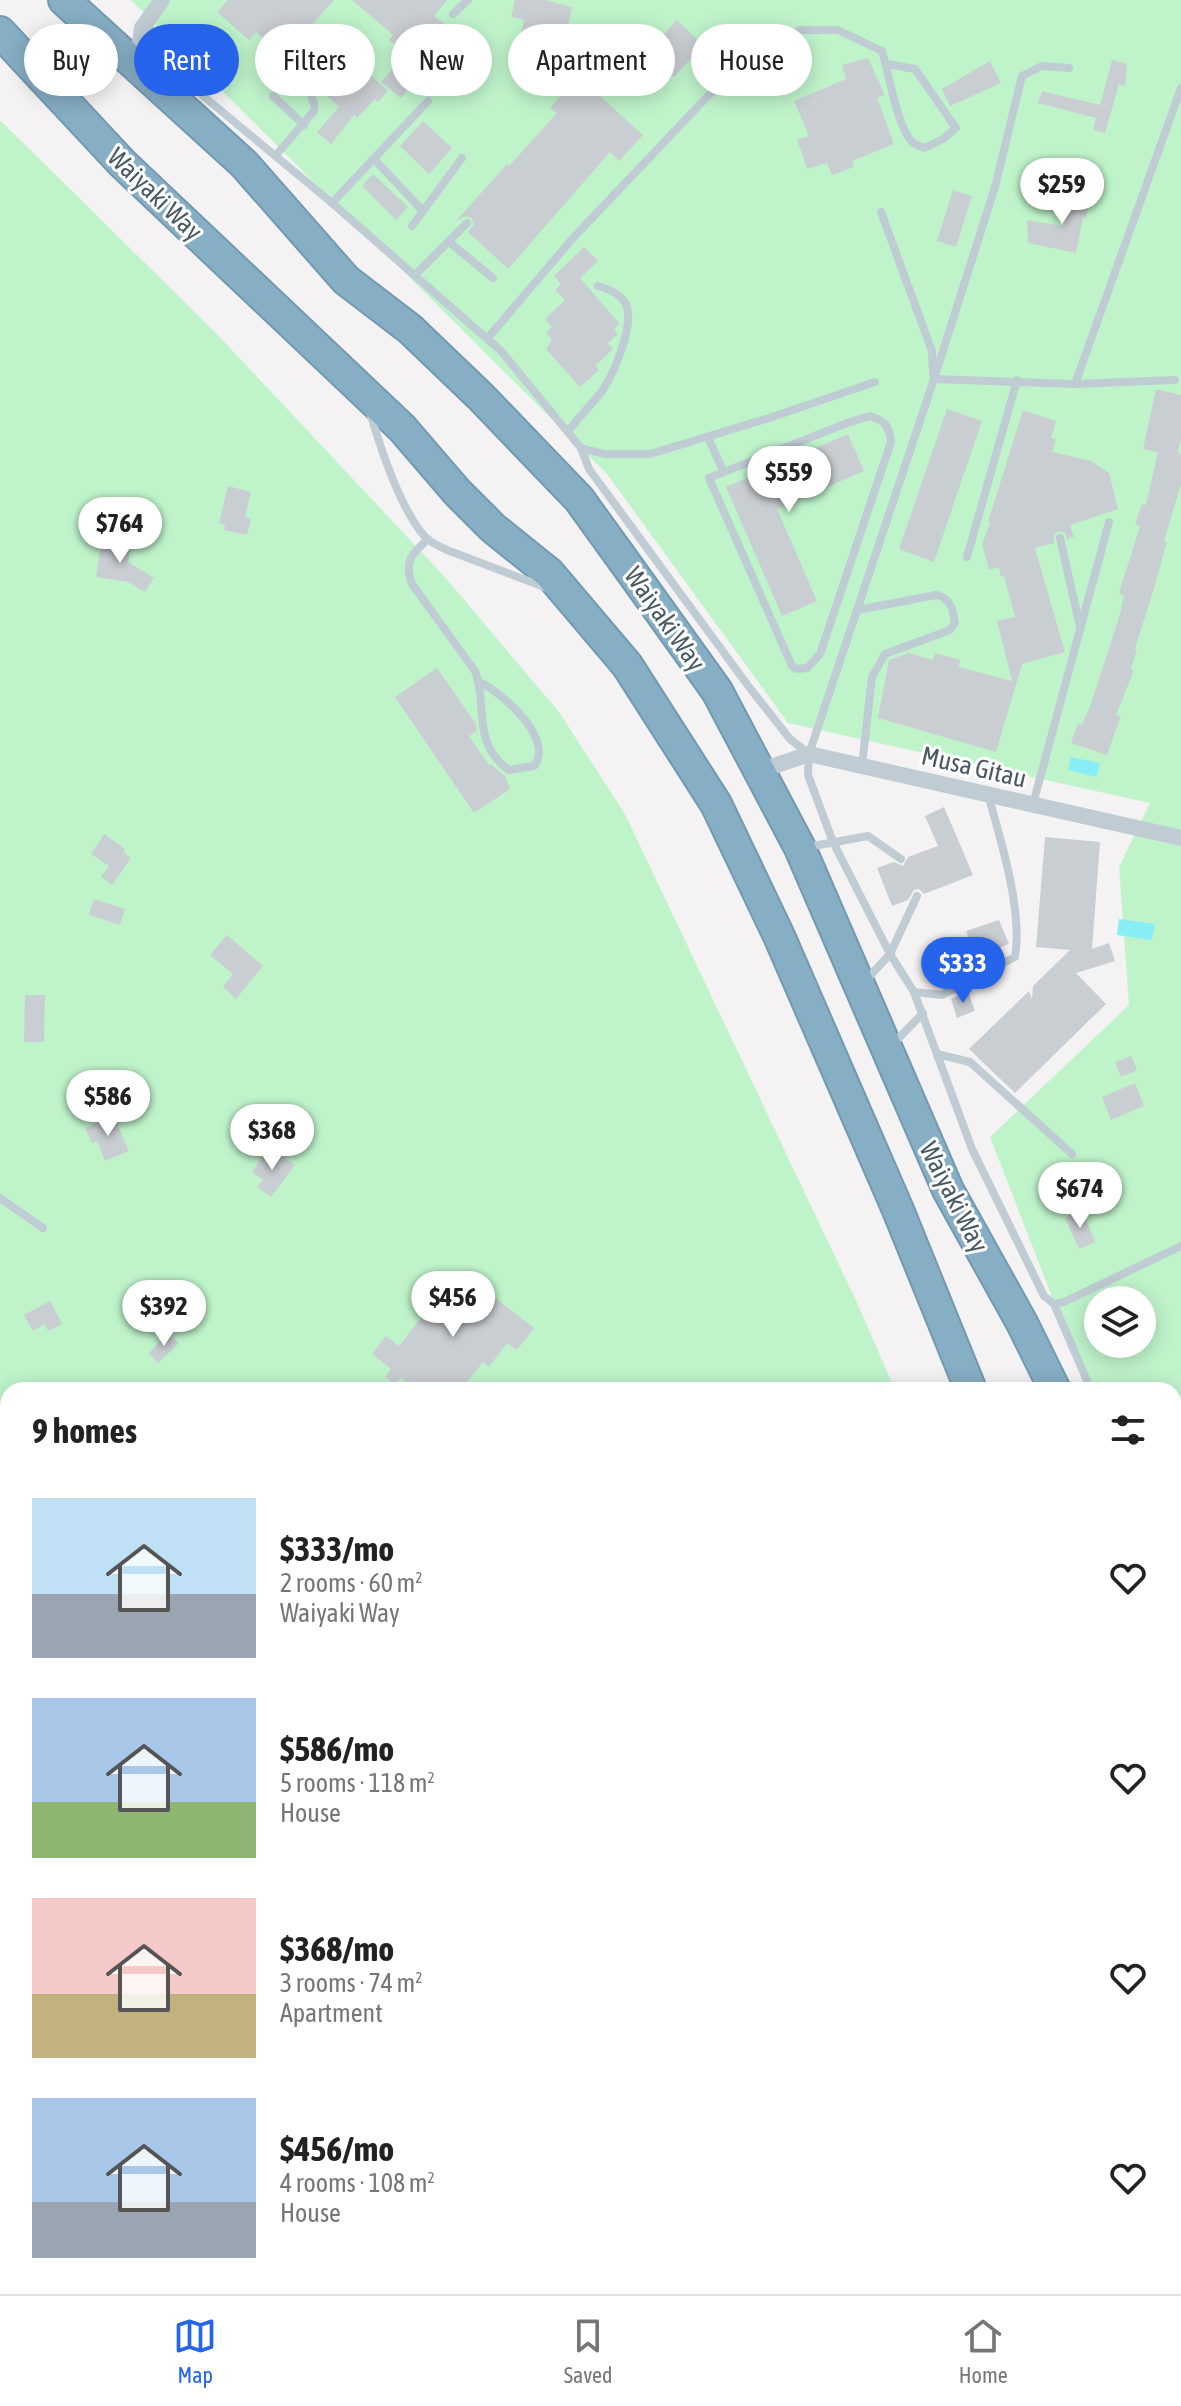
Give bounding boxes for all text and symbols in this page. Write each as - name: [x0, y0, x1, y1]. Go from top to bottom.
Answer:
- chip: Buy: [24, 24, 118, 96]
- chip: Rent: [134, 24, 239, 96]
- chip: Filters: [255, 24, 375, 96]
- chip: New: [391, 24, 492, 96]
- chip: Apartment: [508, 24, 675, 96]
- chip: House: [691, 24, 812, 96]
- street label: Waiyaki Way: [102, 142, 209, 247]
- pin: $259: [1015, 158, 1109, 226]
- text: $259: [1038, 169, 1086, 199]
- pin: $559: [742, 446, 836, 514]
- text: $559: [765, 457, 813, 487]
- pin: $764: [73, 497, 167, 565]
- text: $764: [96, 508, 144, 538]
- street label: Waiyaki Way: [618, 561, 712, 677]
- street label: Musa Gitau: [919, 740, 1029, 794]
- pin: $333: [916, 937, 1010, 1005]
- text: $333: [939, 948, 987, 978]
- pin: $586: [61, 1070, 155, 1138]
- text: $586: [84, 1081, 132, 1111]
- pin: $368: [225, 1104, 319, 1172]
- text: $368: [248, 1115, 296, 1145]
- street label: Waiyaki Way: [913, 1137, 995, 1257]
- pin: $674: [1033, 1162, 1127, 1230]
- text: $674: [1056, 1173, 1104, 1203]
- pin: $456: [406, 1271, 500, 1339]
- pin: $392: [117, 1280, 211, 1348]
- text: $456: [429, 1282, 477, 1312]
- map controls: [1084, 1286, 1156, 1358]
- button: layers: [1084, 1286, 1156, 1358]
- text: $392: [140, 1291, 188, 1321]
- icon: filters: [1106, 1408, 1150, 1452]
- text: 9 homes: [32, 1411, 137, 1450]
- text: $333/mo: [280, 1529, 394, 1568]
- icon: home: [96, 1530, 192, 1626]
- icon: heart: [1106, 1556, 1150, 1600]
- text: 2 rooms · 60 m²: [280, 1568, 422, 1598]
- text: Waiyaki Way: [280, 1598, 400, 1628]
- text: $586/mo: [280, 1729, 394, 1768]
- icon: home: [96, 1730, 192, 1826]
- icon: heart: [1106, 1756, 1150, 1800]
- text: 5 rooms · 118 m²: [280, 1768, 435, 1798]
- text: House: [280, 1798, 341, 1828]
- text: $368/mo: [280, 1929, 394, 1968]
- icon: home: [96, 1930, 192, 2026]
- icon: heart: [1106, 1956, 1150, 2000]
- text: 3 rooms · 74 m²: [280, 1968, 422, 1998]
- text: Apartment: [280, 1998, 383, 2028]
- text: $456/mo: [280, 2129, 394, 2168]
- icon: home: [96, 2130, 192, 2226]
- icon: heart: [1106, 2156, 1150, 2200]
- text: 4 rooms · 108 m²: [280, 2168, 435, 2198]
- text: House: [280, 2198, 341, 2228]
- tab: Map: [173, 2314, 217, 2388]
- tab: Saved: [564, 2314, 612, 2388]
- tab: Home: [959, 2314, 1008, 2388]

